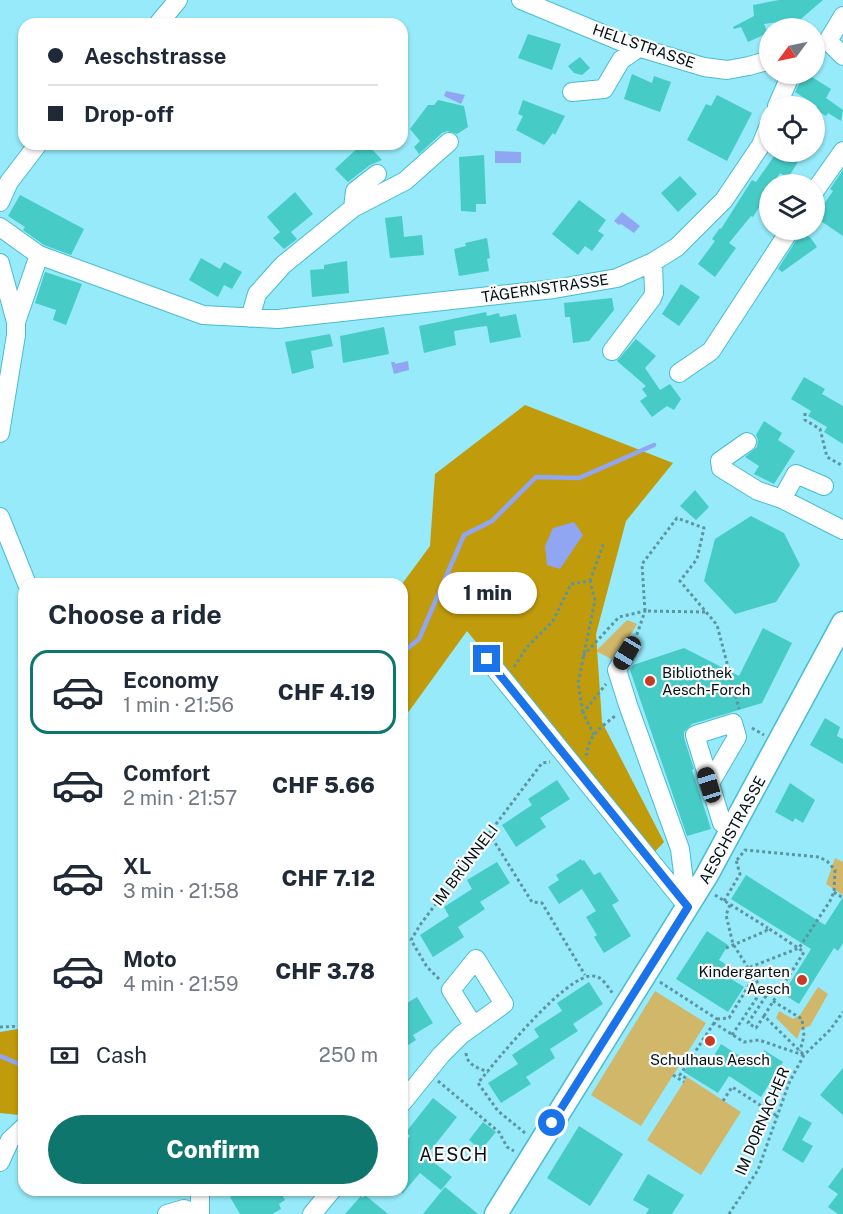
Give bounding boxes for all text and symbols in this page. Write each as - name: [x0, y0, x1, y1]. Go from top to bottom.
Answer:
- north arrow: [759, 18, 825, 84]
- map controls: [759, 18, 825, 240]
- street label: HELLSTRASSE: [591, 21, 697, 71]
- text: Aeschstrasse: [84, 43, 226, 69]
- button: locate: [759, 96, 825, 162]
- text: Drop-off: [84, 101, 174, 127]
- button: layers: [759, 174, 825, 240]
- street label: TÄGERNSTRASSE: [480, 270, 610, 305]
- callout: 1 min: [438, 572, 536, 614]
- text: 1 min: [463, 581, 512, 605]
- text: Choose a ride: [48, 598, 222, 630]
- car: [610, 633, 644, 673]
- route end: [473, 645, 500, 672]
- place label: Bibliothek Aesch-Forch: [662, 664, 750, 698]
- icon: car: [51, 665, 105, 719]
- text: Economy: [123, 667, 219, 693]
- marker: Bibliothek Aesch-Forch: [643, 674, 657, 688]
- text: CHF 4.19: [278, 679, 375, 705]
- text: 1 min · 21:56: [123, 693, 234, 717]
- icon: car: [51, 758, 105, 812]
- text: Comfort: [123, 760, 210, 786]
- car: [695, 765, 723, 805]
- text: CHF 5.66: [272, 772, 375, 798]
- street label: AESCHSTRASSE: [695, 773, 769, 887]
- text: 2 min · 21:57: [123, 786, 237, 810]
- street label: IM BRÜNNELI: [428, 821, 501, 909]
- icon: car: [51, 851, 105, 905]
- text: XL: [123, 853, 151, 879]
- text: CHF 7.12: [281, 865, 375, 891]
- text: 3 min · 21:58: [123, 879, 239, 903]
- icon: car: [51, 944, 105, 998]
- text: Moto: [123, 946, 177, 972]
- text: CHF 3.78: [275, 958, 375, 984]
- place label: Kindergarten Aesch: [698, 963, 790, 997]
- text: 4 min · 21:59: [123, 972, 238, 996]
- marker: Kindergarten Aesch: [795, 973, 809, 987]
- marker: Schulhaus Aesch: [703, 1034, 717, 1048]
- icon: cash: [48, 1039, 81, 1072]
- text: Cash: [96, 1042, 147, 1068]
- text: 250 m: [319, 1043, 378, 1067]
- place label: Schulhaus Aesch: [650, 1051, 770, 1068]
- street label: IM DORNACHER: [732, 1064, 792, 1178]
- route start: [538, 1109, 565, 1136]
- button: Confirm: [48, 1115, 378, 1184]
- district label: AESCH: [419, 1144, 489, 1165]

